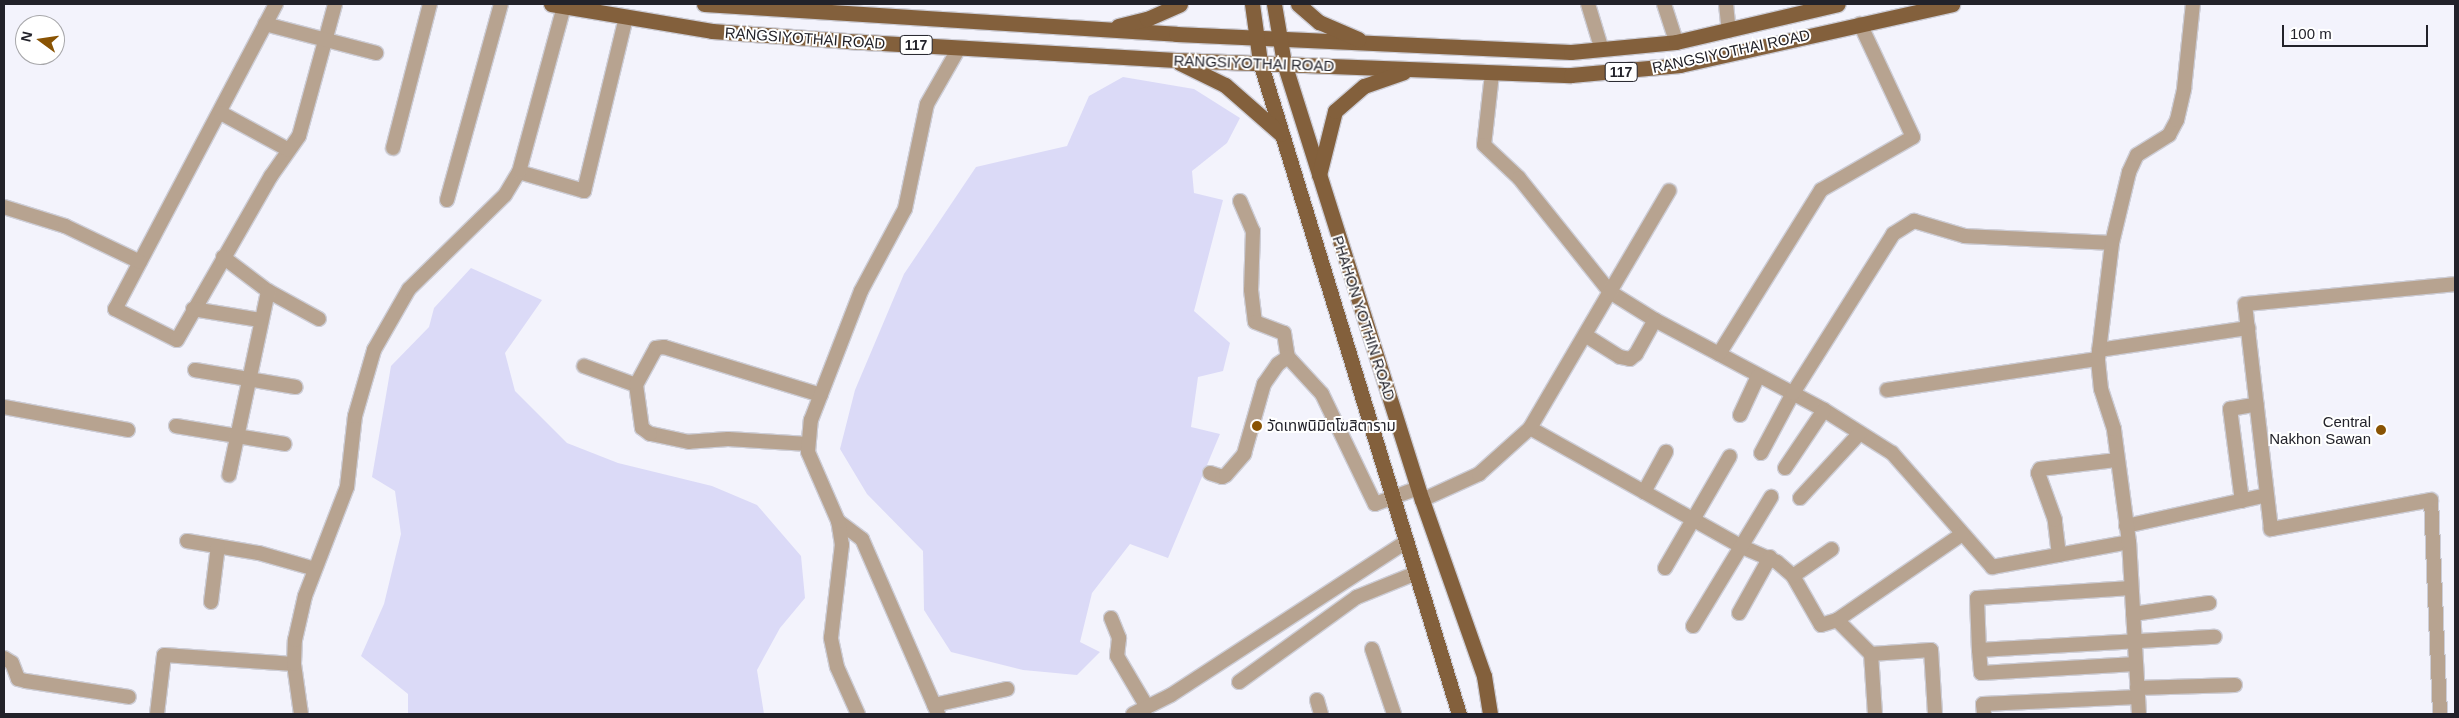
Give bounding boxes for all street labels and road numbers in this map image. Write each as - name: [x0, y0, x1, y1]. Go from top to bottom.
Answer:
- street label: RANGSIYOTHAI ROAD: [724, 23, 886, 53]
- street label: RANGSIYOTHAI ROAD: [1650, 25, 1812, 77]
- road number: 117: [898, 34, 934, 56]
- street label: RANGSIYOTHAI ROAD: [1173, 51, 1335, 75]
- road number: 117: [1604, 61, 1638, 84]
- street label: PHAHON YOTHIN ROAD: [1329, 233, 1399, 403]

